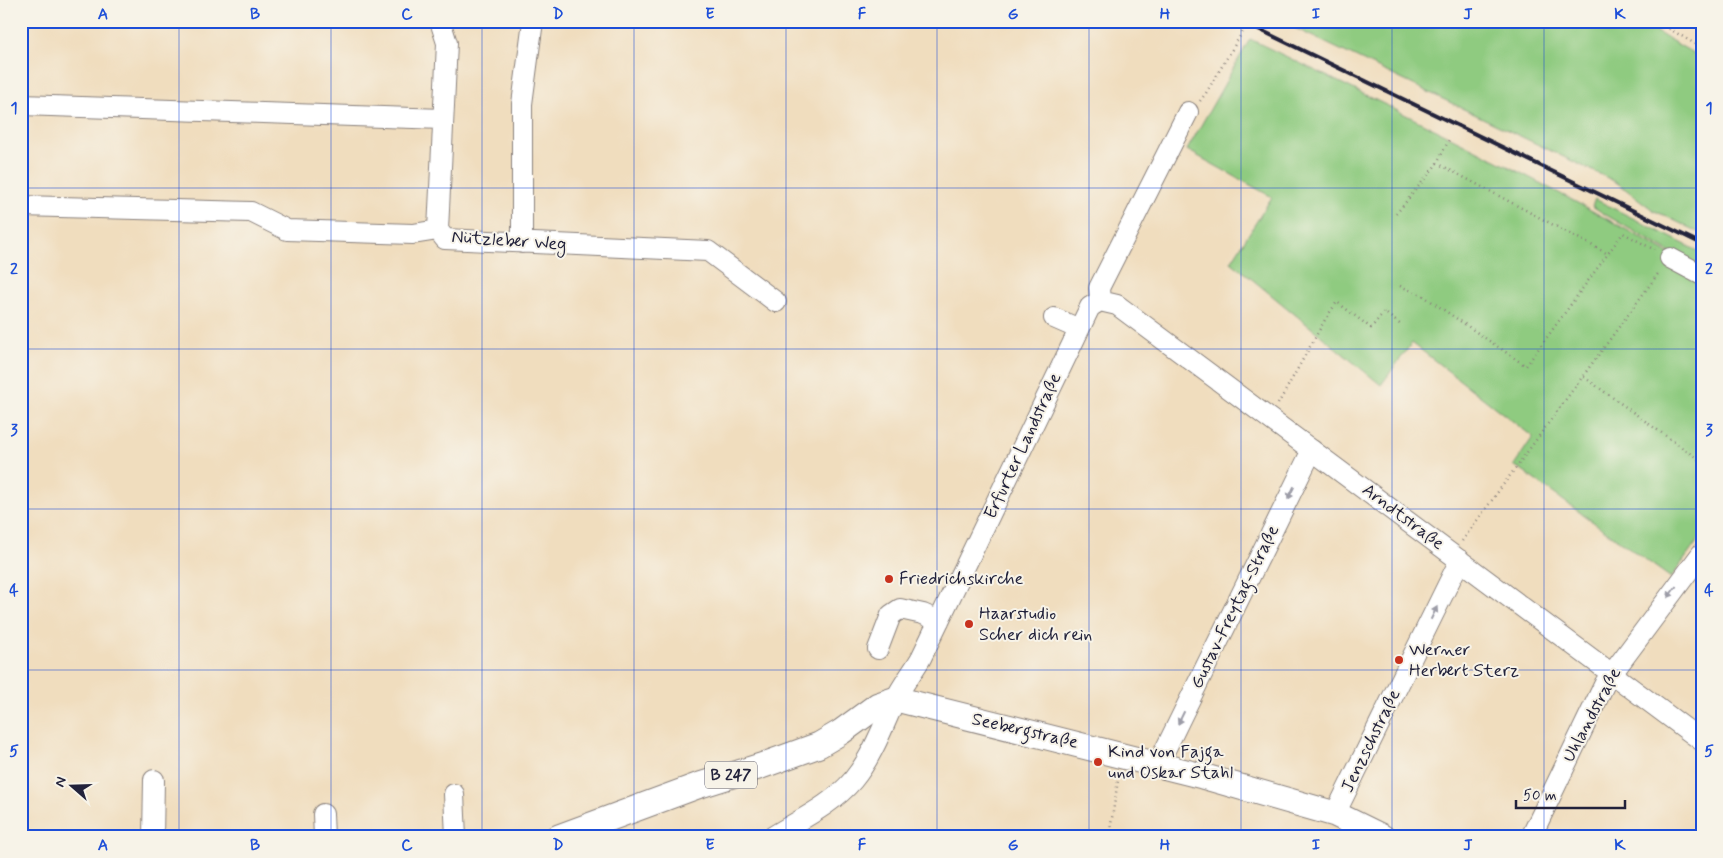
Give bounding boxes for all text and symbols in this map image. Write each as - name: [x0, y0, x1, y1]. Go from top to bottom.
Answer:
- text: A: [98, 4, 108, 25]
- text: B: [250, 4, 260, 25]
- text: C: [401, 4, 413, 25]
- text: D: [552, 4, 564, 25]
- text: E: [705, 4, 715, 25]
- text: F: [858, 4, 867, 25]
- text: G: [1008, 4, 1019, 25]
- text: H: [1160, 4, 1171, 25]
- text: I: [1312, 4, 1321, 25]
- text: J: [1463, 4, 1473, 25]
- text: K: [1614, 4, 1626, 25]
- text: 1: [10, 98, 18, 119]
- text: 1: [1705, 98, 1713, 119]
- street label: Nützleber Weg: [451, 225, 567, 258]
- text: 2: [10, 259, 18, 280]
- text: 2: [1705, 259, 1713, 280]
- street label: Erfurter Landstraße: [979, 369, 1067, 523]
- text: 3: [10, 420, 18, 441]
- text: 3: [1705, 420, 1713, 441]
- street label: Arndtstraße: [1357, 478, 1449, 556]
- one-way arrow: [1286, 486, 1295, 501]
- street label: Gustav-Freytag-Straße: [1185, 521, 1287, 694]
- place label: Friedrichskirche: [899, 567, 1024, 591]
- marker: Friedrichskirche: [883, 573, 895, 585]
- text: 4: [9, 580, 19, 601]
- text: 4: [1704, 580, 1714, 601]
- one-way arrow: [1667, 585, 1678, 598]
- place label: Haarstudio Scher dich rein: [979, 602, 1092, 647]
- one-way arrow: [1430, 606, 1438, 620]
- marker: Haarstudio Scher dich rein: [963, 618, 975, 630]
- place label: Werner Herbert Sterz: [1409, 638, 1519, 683]
- marker: Werner Herbert Sterz: [1393, 654, 1405, 666]
- street label: Uhlandstraße: [1557, 663, 1627, 767]
- street label: Jenzschstraße: [1336, 685, 1406, 797]
- street label: Seebergstraße: [969, 707, 1081, 757]
- one-way arrow: [1177, 711, 1185, 725]
- place label: Kind von Fajga und Oskar Stahl: [1108, 740, 1233, 785]
- text: 5: [9, 741, 19, 762]
- text: 5: [1704, 741, 1714, 762]
- marker: Kind von Fajga und Oskar Stahl: [1092, 756, 1104, 768]
- north arrow: [48, 760, 98, 810]
- road number: B 247: [705, 762, 757, 788]
- text: N: [51, 774, 71, 789]
- scale bar: [1516, 778, 1624, 810]
- text: 50 m: [1523, 786, 1557, 806]
- text: A: [98, 835, 108, 856]
- text: B: [250, 835, 260, 856]
- text: C: [401, 835, 413, 856]
- text: D: [552, 835, 564, 856]
- text: E: [705, 835, 715, 856]
- text: F: [858, 835, 867, 856]
- text: G: [1008, 835, 1019, 856]
- text: H: [1160, 835, 1171, 856]
- text: I: [1312, 835, 1321, 856]
- text: J: [1463, 835, 1473, 856]
- text: K: [1614, 835, 1626, 856]

